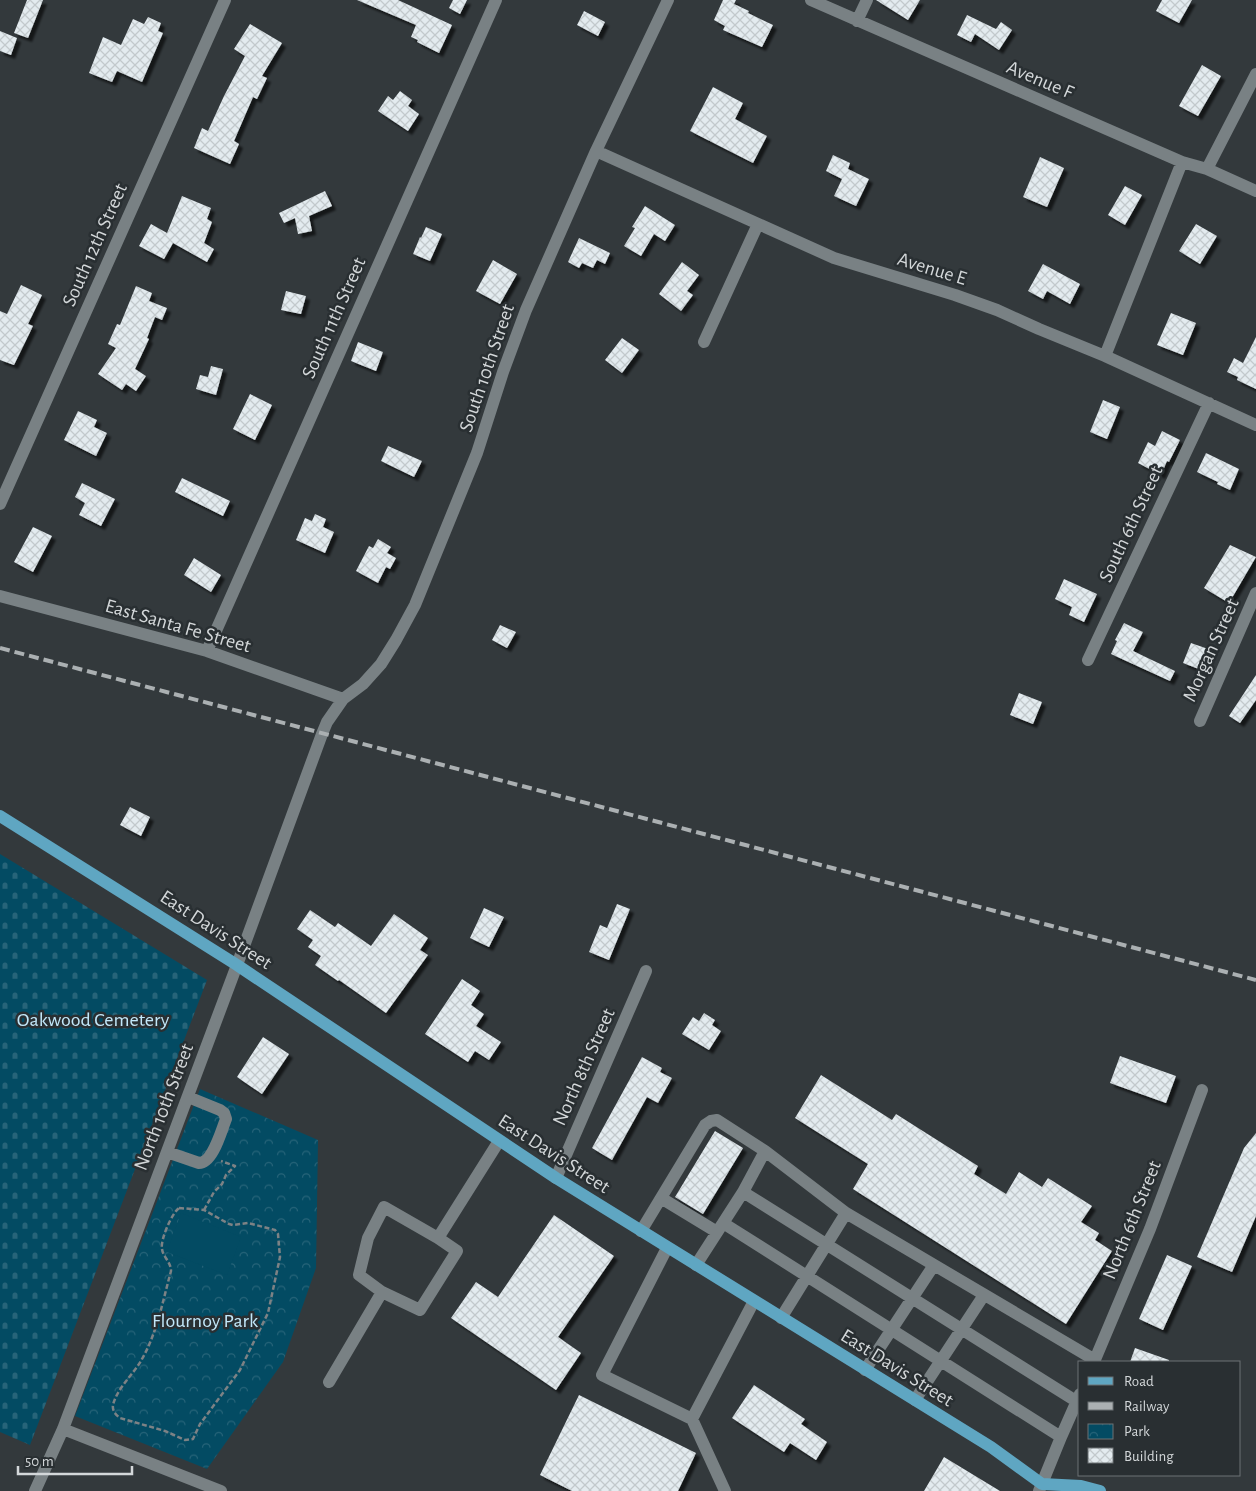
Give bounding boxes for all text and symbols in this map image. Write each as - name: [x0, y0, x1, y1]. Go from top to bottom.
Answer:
- street label: Avenue F: [1004, 57, 1077, 103]
- street label: South 12th Street: [59, 180, 131, 309]
- street label: Avenue E: [895, 249, 969, 289]
- street label: South 11th Street: [298, 254, 370, 381]
- street label: South 10th Street: [456, 301, 518, 434]
- street label: South 6th Street: [1095, 462, 1167, 585]
- street label: Morgan Street: [1179, 595, 1243, 705]
- street label: East Santa Fe Street: [103, 596, 254, 657]
- street label: East Davis Street: [157, 887, 276, 974]
- street label: North 8th Street: [549, 1005, 619, 1129]
- park label: Oakwood Cemetery: [17, 1010, 170, 1030]
- street label: North 10th Street: [131, 1040, 198, 1173]
- street label: East Davis Street: [495, 1111, 614, 1198]
- street label: North 6th Street: [1099, 1157, 1165, 1282]
- park label: Flournoy Park: [152, 1311, 258, 1331]
- street label: East Davis Street: [837, 1325, 957, 1411]
- legend: [1078, 1361, 1241, 1476]
- text: Road: [1124, 1374, 1154, 1389]
- text: Railway: [1124, 1399, 1170, 1414]
- text: Park: [1124, 1424, 1150, 1439]
- scale bar: [18, 1444, 131, 1476]
- text: Building: [1124, 1449, 1174, 1464]
- text: 50 m: [25, 1454, 54, 1469]

